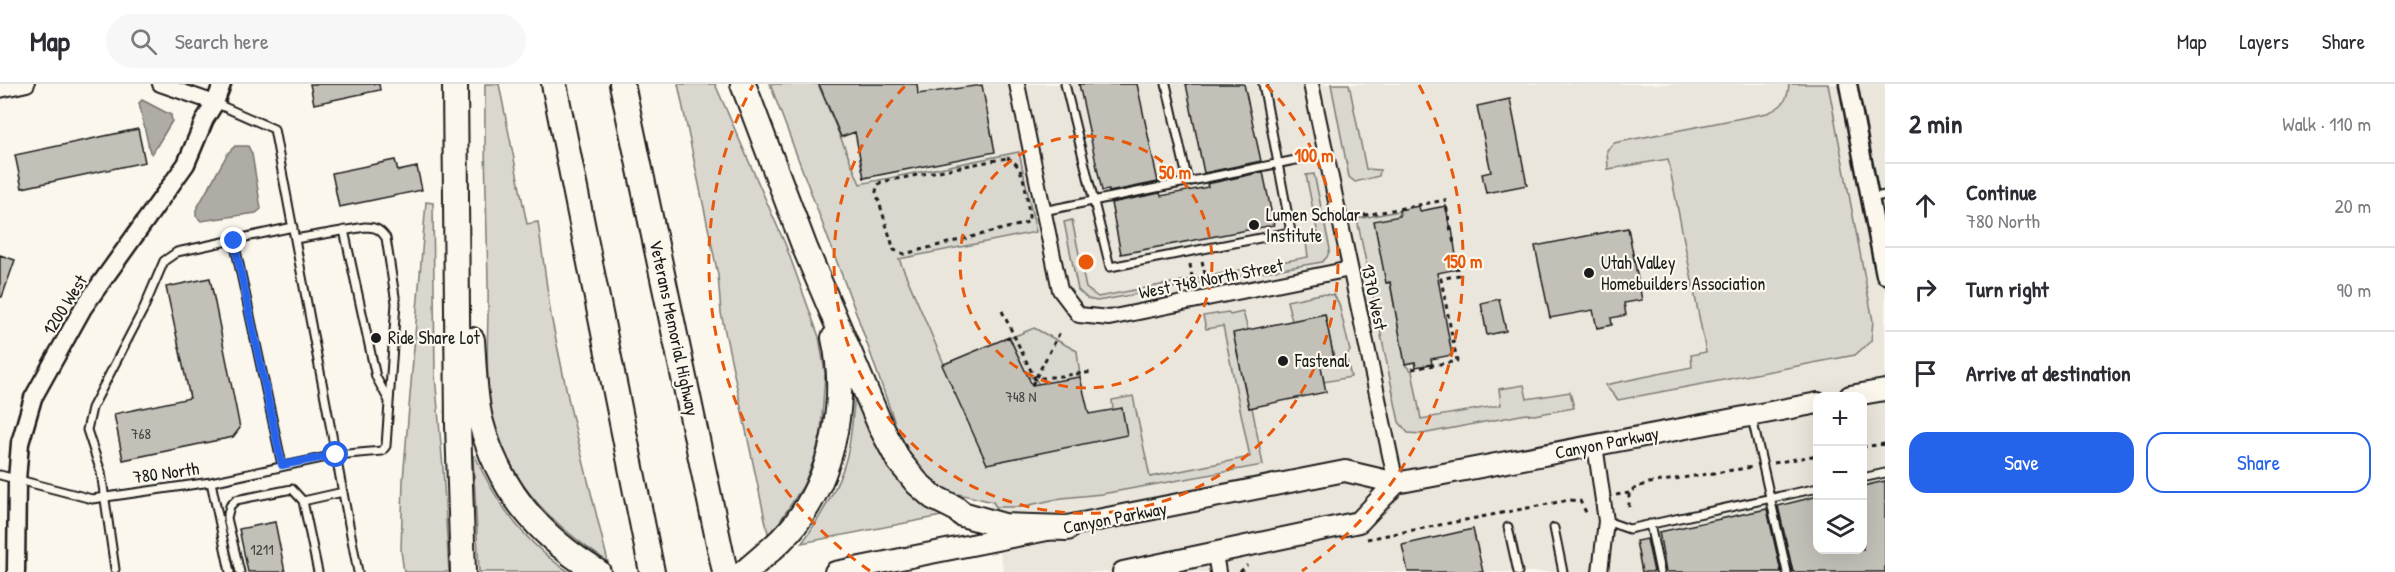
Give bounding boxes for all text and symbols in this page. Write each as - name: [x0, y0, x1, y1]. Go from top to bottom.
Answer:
- search box: [106, 14, 526, 68]
- text: Map: [30, 22, 70, 60]
- icon: search: [127, 25, 160, 58]
- text: Search here: [175, 26, 269, 56]
- text: Map: [2177, 27, 2206, 56]
- text: Layers: [2239, 27, 2289, 56]
- text: Share: [2322, 27, 2365, 56]
- text: 2 min: [1909, 106, 1962, 141]
- text: Walk · 110 m: [2282, 110, 2371, 137]
- text: 100 m: [1294, 143, 1334, 168]
- text: 50 m: [1159, 160, 1191, 185]
- text: Continue: [1966, 177, 2037, 207]
- icon: ahead: [1909, 189, 1942, 222]
- text: 20 m: [2334, 192, 2371, 219]
- place label: Lumen Scholar Institute: [1266, 202, 1360, 248]
- text: 780 North: [1966, 207, 2040, 234]
- marker: Lumen Scholar Institute: [1247, 218, 1261, 232]
- route end: [220, 227, 246, 253]
- street label: Veterans Memorial Highway: [644, 238, 705, 418]
- text: 150 m: [1444, 249, 1482, 274]
- place label: Utah Valley Homebuilders Association: [1601, 250, 1765, 296]
- centre of rings: [1076, 252, 1096, 272]
- street label: West 748 North Street: [1137, 252, 1286, 305]
- street label: 1370 West: [1355, 261, 1394, 333]
- marker: Utah Valley Homebuilders Association: [1582, 266, 1596, 280]
- street label: 1200 West: [36, 269, 93, 340]
- icon: right: [1909, 273, 1942, 306]
- text: Turn right: [1966, 274, 2049, 304]
- text: 90 m: [2337, 276, 2371, 303]
- place label: Ride Share Lot: [388, 325, 481, 350]
- marker: Ride Share Lot: [369, 331, 383, 345]
- place label: Fastenal: [1294, 348, 1349, 373]
- marker: Fastenal: [1276, 354, 1290, 368]
- icon: arrive: [1909, 357, 1942, 390]
- text: Arrive at destination: [1966, 358, 2131, 388]
- house number: 748 N: [1006, 386, 1037, 407]
- map controls: [1813, 392, 1867, 554]
- button: +: [1813, 392, 1867, 446]
- street label: Canyon Parkway: [1553, 420, 1661, 465]
- house number: 768: [131, 423, 151, 444]
- button: Save: [1909, 432, 2134, 493]
- button: Share: [2146, 432, 2371, 493]
- route start: [322, 441, 348, 467]
- button: −: [1813, 446, 1867, 500]
- street label: 780 North: [131, 455, 201, 490]
- street label: Canyon Parkway: [1061, 495, 1169, 540]
- button: layers: [1813, 500, 1867, 554]
- house number: 1211: [250, 539, 274, 560]

